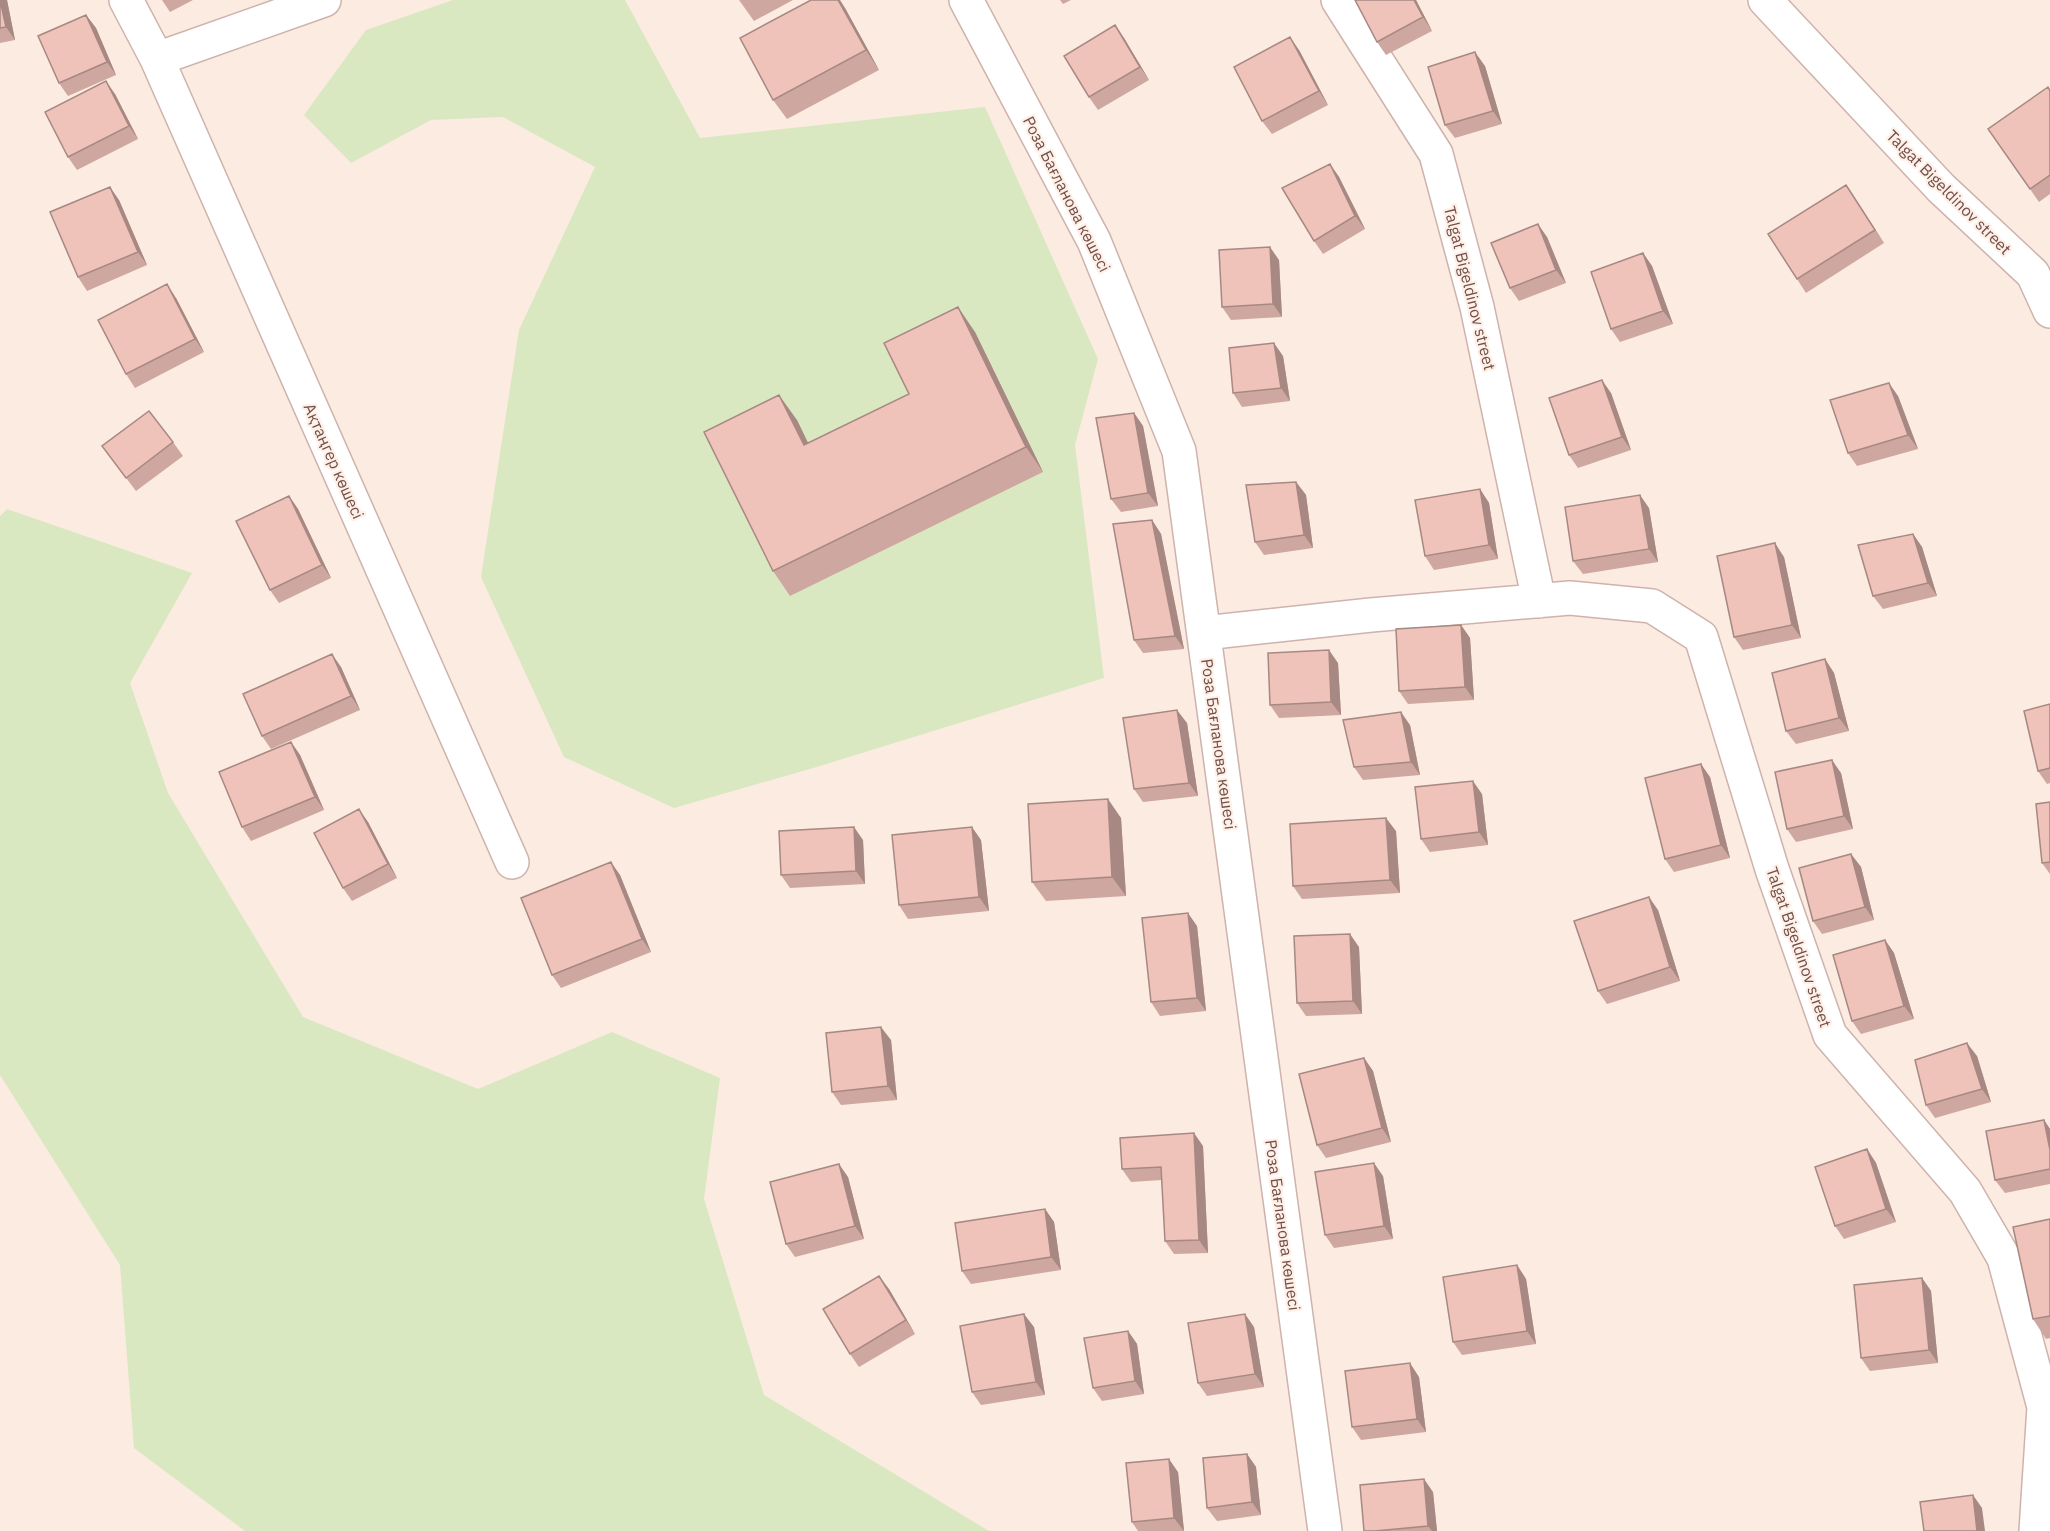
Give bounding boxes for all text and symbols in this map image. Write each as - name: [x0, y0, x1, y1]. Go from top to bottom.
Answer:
- street label: Роза Бағланова көшесі: [1019, 113, 1115, 275]
- street label: Talgat Bigeldinov street: [1882, 125, 2016, 259]
- street label: Talgat Bigeldinov street: [1440, 204, 1500, 372]
- street label: Ақтаңгер көшесі: [300, 400, 368, 522]
- street label: Роза Бағланова көшесі: [1197, 657, 1241, 831]
- street label: Talgat Bigeldinov street: [1762, 864, 1836, 1030]
- street label: Роза Бағланова көшесі: [1261, 1138, 1305, 1312]

